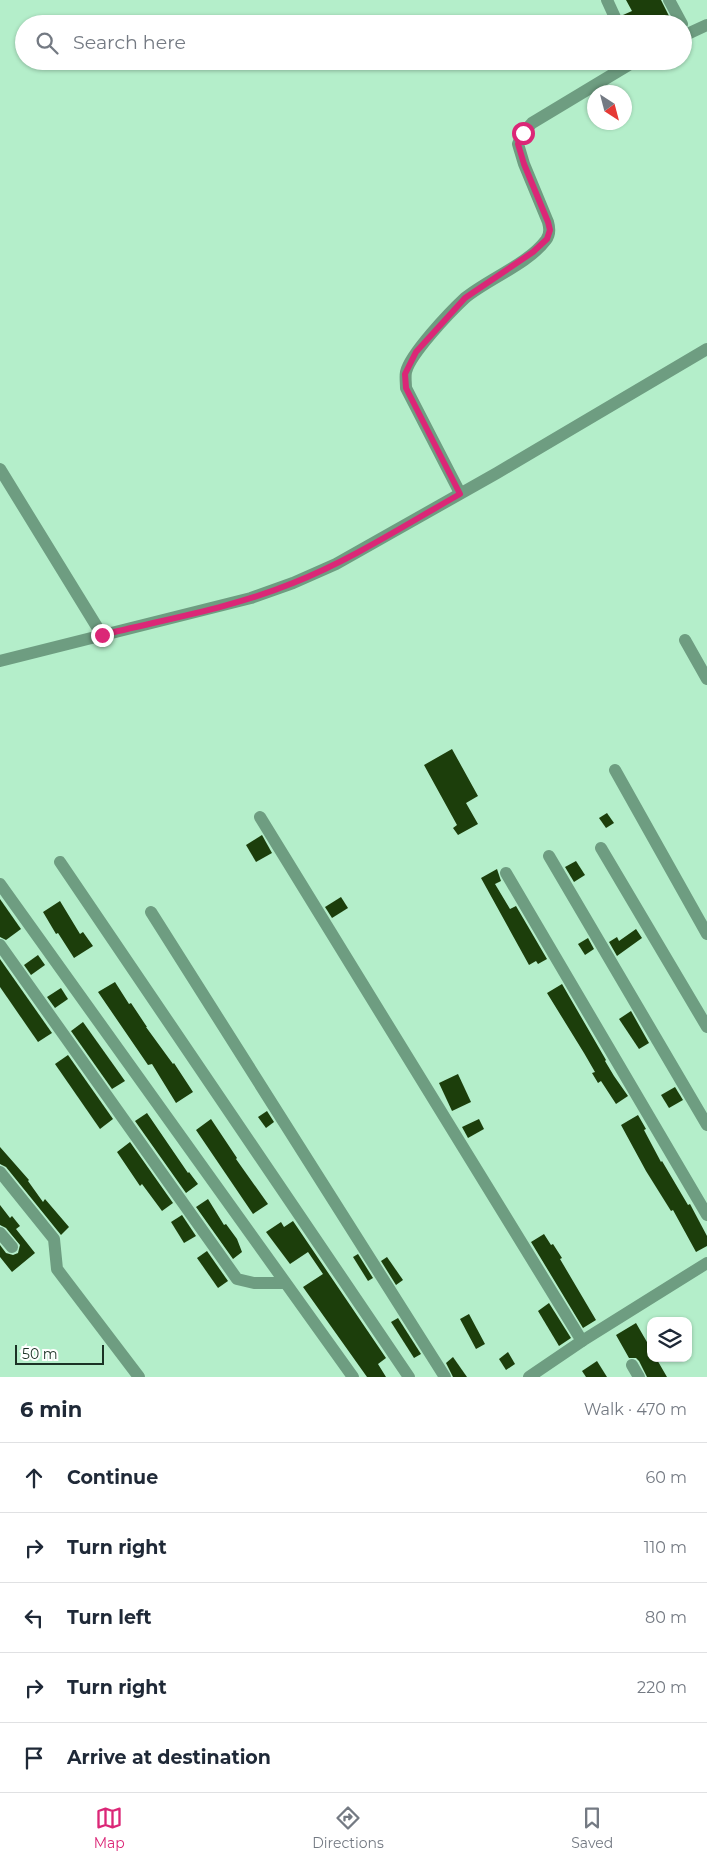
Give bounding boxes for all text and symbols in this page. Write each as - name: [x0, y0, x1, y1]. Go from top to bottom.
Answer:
- search box: [15, 15, 692, 70]
- icon: search: [33, 29, 61, 57]
- text: Search here: [73, 31, 186, 54]
- north arrow: [587, 85, 632, 130]
- route start: [512, 122, 535, 145]
- route end: [91, 624, 114, 647]
- map controls: [647, 1317, 692, 1362]
- button: layers: [647, 1317, 692, 1362]
- scale bar: [15, 1342, 104, 1365]
- text: 50 m: [22, 1345, 58, 1363]
- text: 6 min: [20, 1397, 82, 1422]
- text: Walk · 470 m: [584, 1400, 687, 1419]
- icon: ahead: [20, 1464, 48, 1492]
- text: Continue: [67, 1466, 158, 1489]
- text: 60 m: [645, 1468, 687, 1487]
- icon: right: [20, 1534, 48, 1562]
- text: Turn right: [67, 1536, 167, 1559]
- text: 110 m: [644, 1538, 687, 1557]
- icon: left: [20, 1604, 48, 1632]
- text: Turn left: [67, 1606, 152, 1629]
- text: 80 m: [645, 1608, 687, 1627]
- icon: right: [20, 1674, 48, 1702]
- text: Turn right: [67, 1676, 167, 1699]
- text: 220 m: [637, 1678, 687, 1697]
- icon: arrive: [20, 1744, 48, 1772]
- text: Arrive at destination: [67, 1746, 271, 1769]
- tab: Map: [94, 1804, 125, 1852]
- tab: Directions: [312, 1804, 384, 1852]
- tab: Saved: [571, 1804, 613, 1852]

